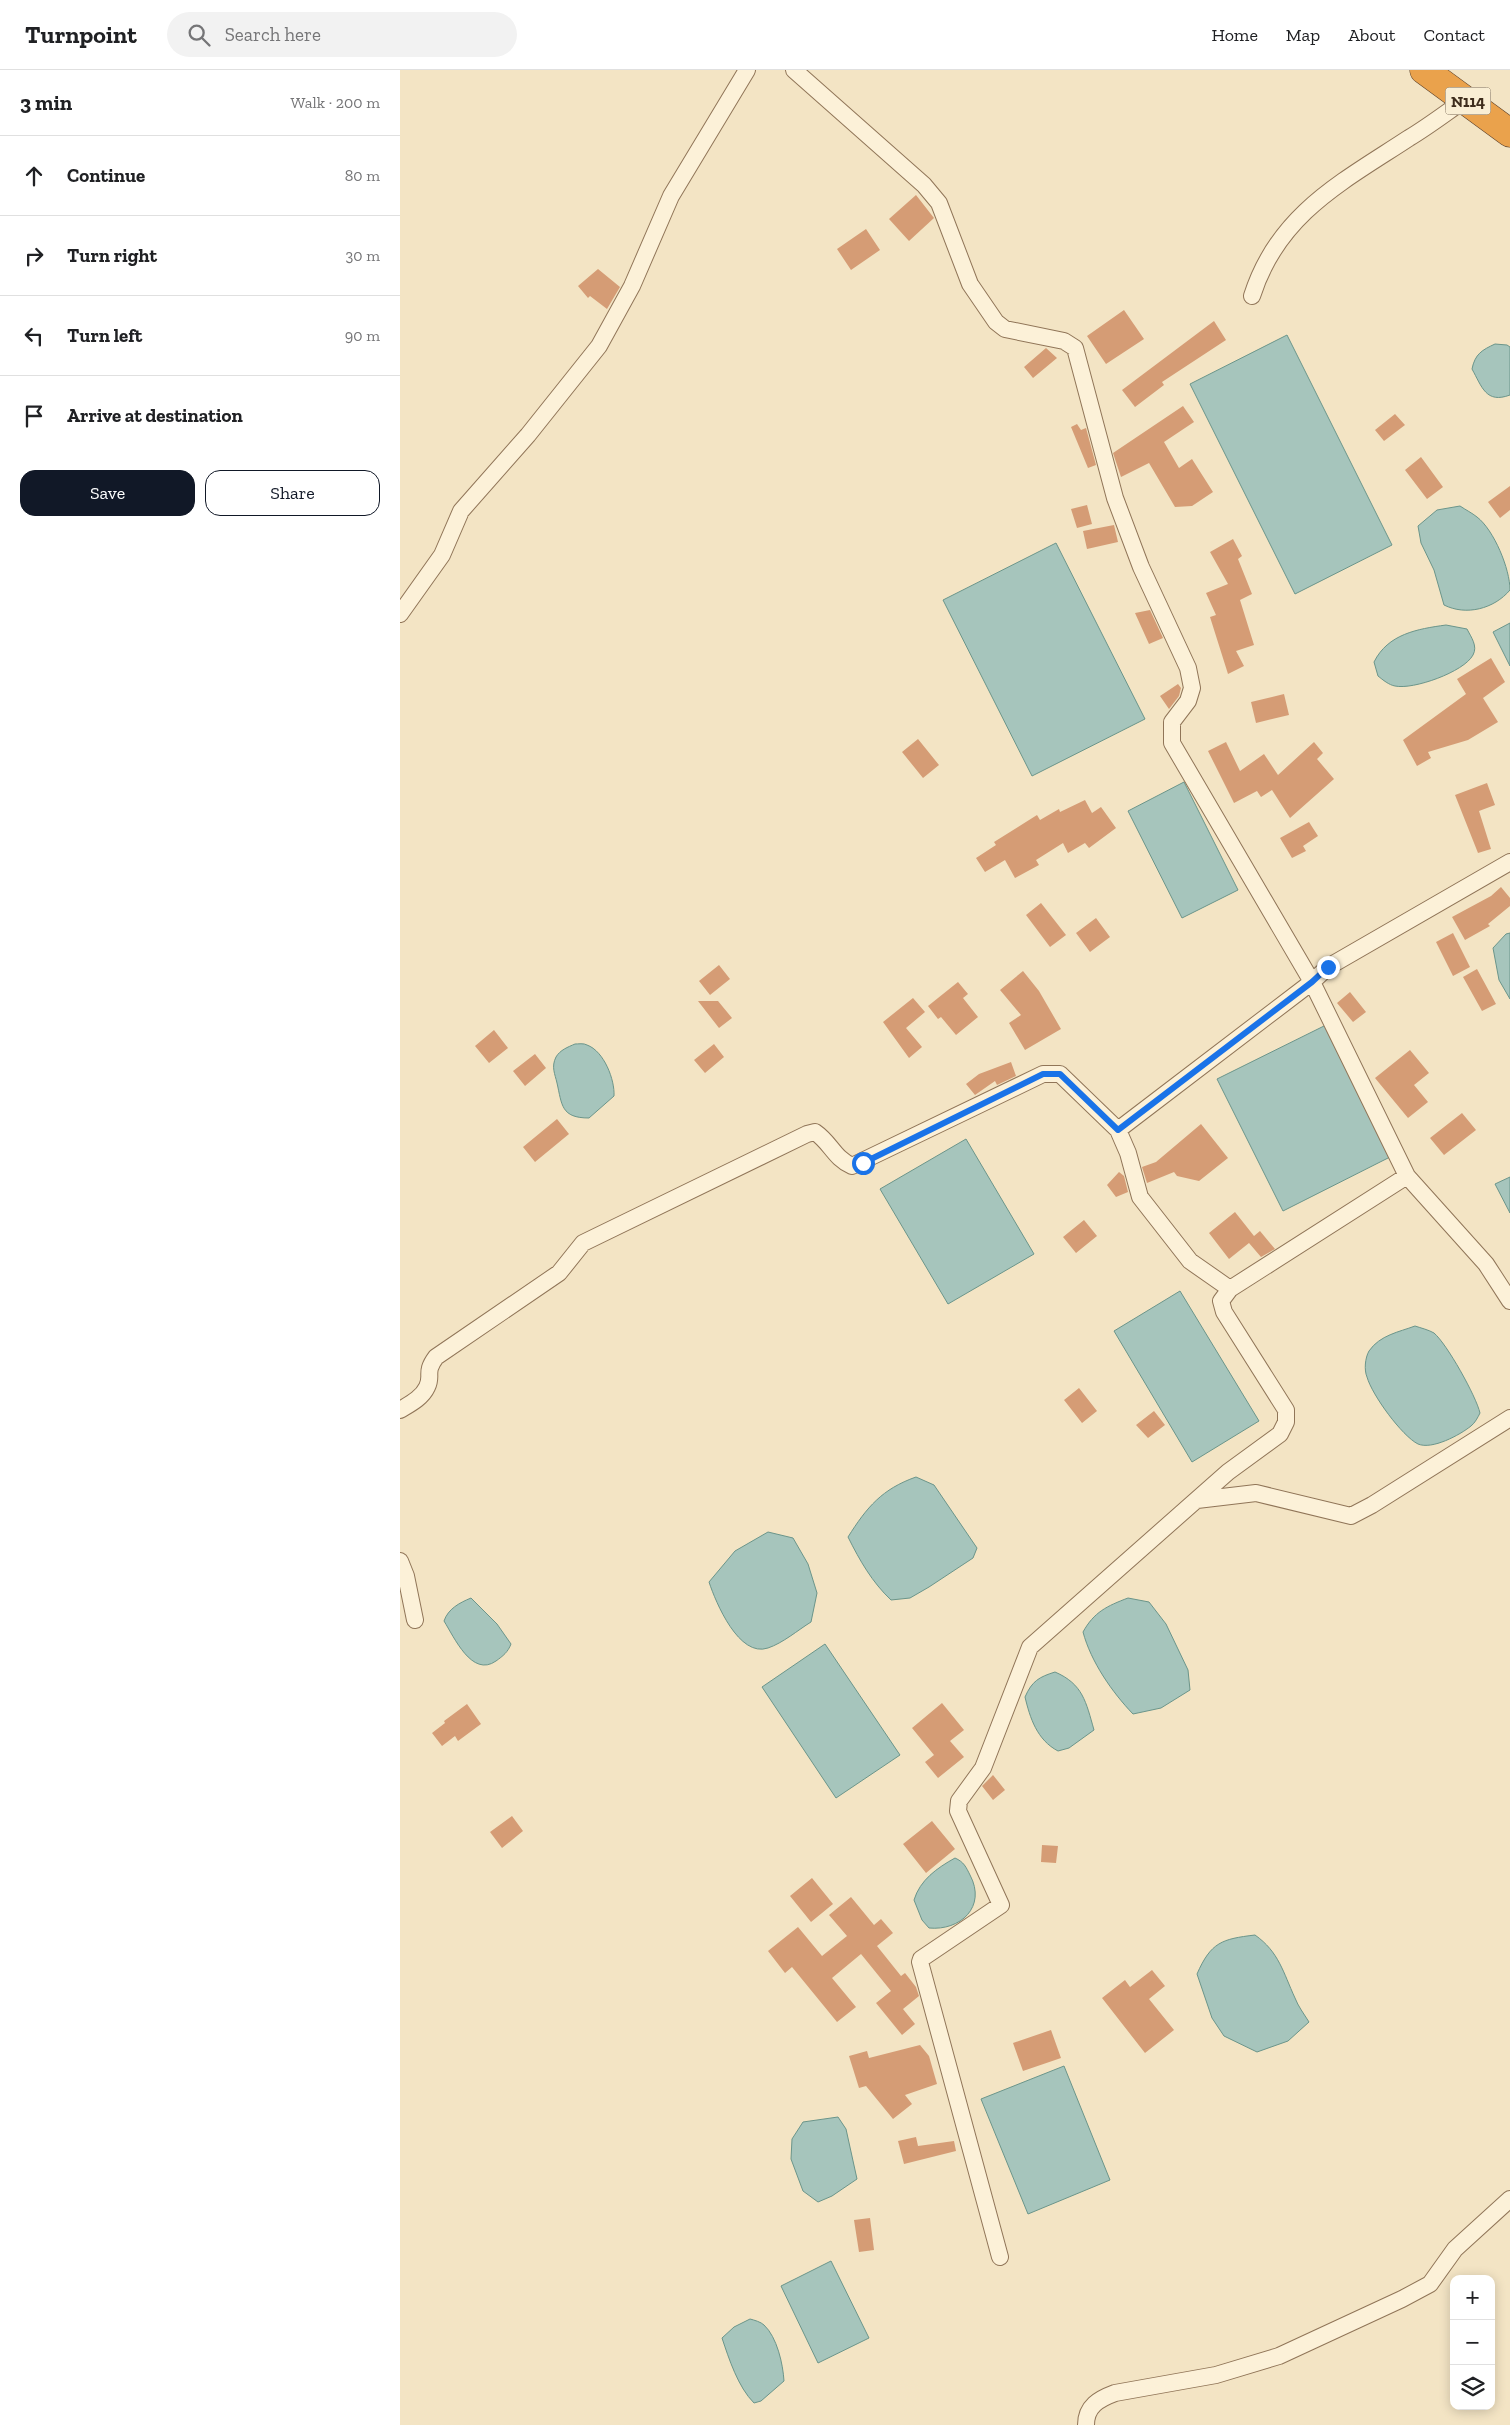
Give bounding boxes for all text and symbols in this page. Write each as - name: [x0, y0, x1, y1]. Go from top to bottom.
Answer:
- search box: [167, 12, 517, 57]
- text: Turnpoint: [25, 20, 137, 49]
- icon: search: [185, 21, 213, 49]
- text: Search here: [225, 23, 321, 46]
- text: Home: [1211, 24, 1258, 46]
- text: Map: [1286, 24, 1320, 46]
- text: About: [1348, 24, 1395, 46]
- text: Contact: [1423, 24, 1485, 46]
- road number: N114: [1446, 88, 1490, 114]
- text: 3 min: [20, 90, 72, 115]
- text: Walk · 200 m: [291, 93, 380, 112]
- icon: ahead: [20, 162, 48, 190]
- text: Continue: [67, 164, 145, 187]
- text: 80 m: [345, 166, 380, 185]
- icon: right: [20, 242, 48, 270]
- text: Turn right: [67, 244, 157, 267]
- text: 30 m: [346, 246, 380, 265]
- icon: left: [20, 322, 48, 350]
- text: Turn left: [67, 324, 142, 347]
- text: 90 m: [345, 326, 380, 345]
- icon: arrive: [20, 402, 48, 430]
- text: Arrive at destination: [67, 404, 243, 427]
- button: Save: [20, 470, 195, 516]
- button: Share: [205, 470, 380, 516]
- route end: [1317, 956, 1340, 979]
- route start: [852, 1152, 875, 1175]
- map controls: [1450, 2275, 1495, 2410]
- button: +: [1450, 2275, 1495, 2320]
- button: −: [1450, 2320, 1495, 2365]
- button: layers: [1450, 2365, 1495, 2410]

